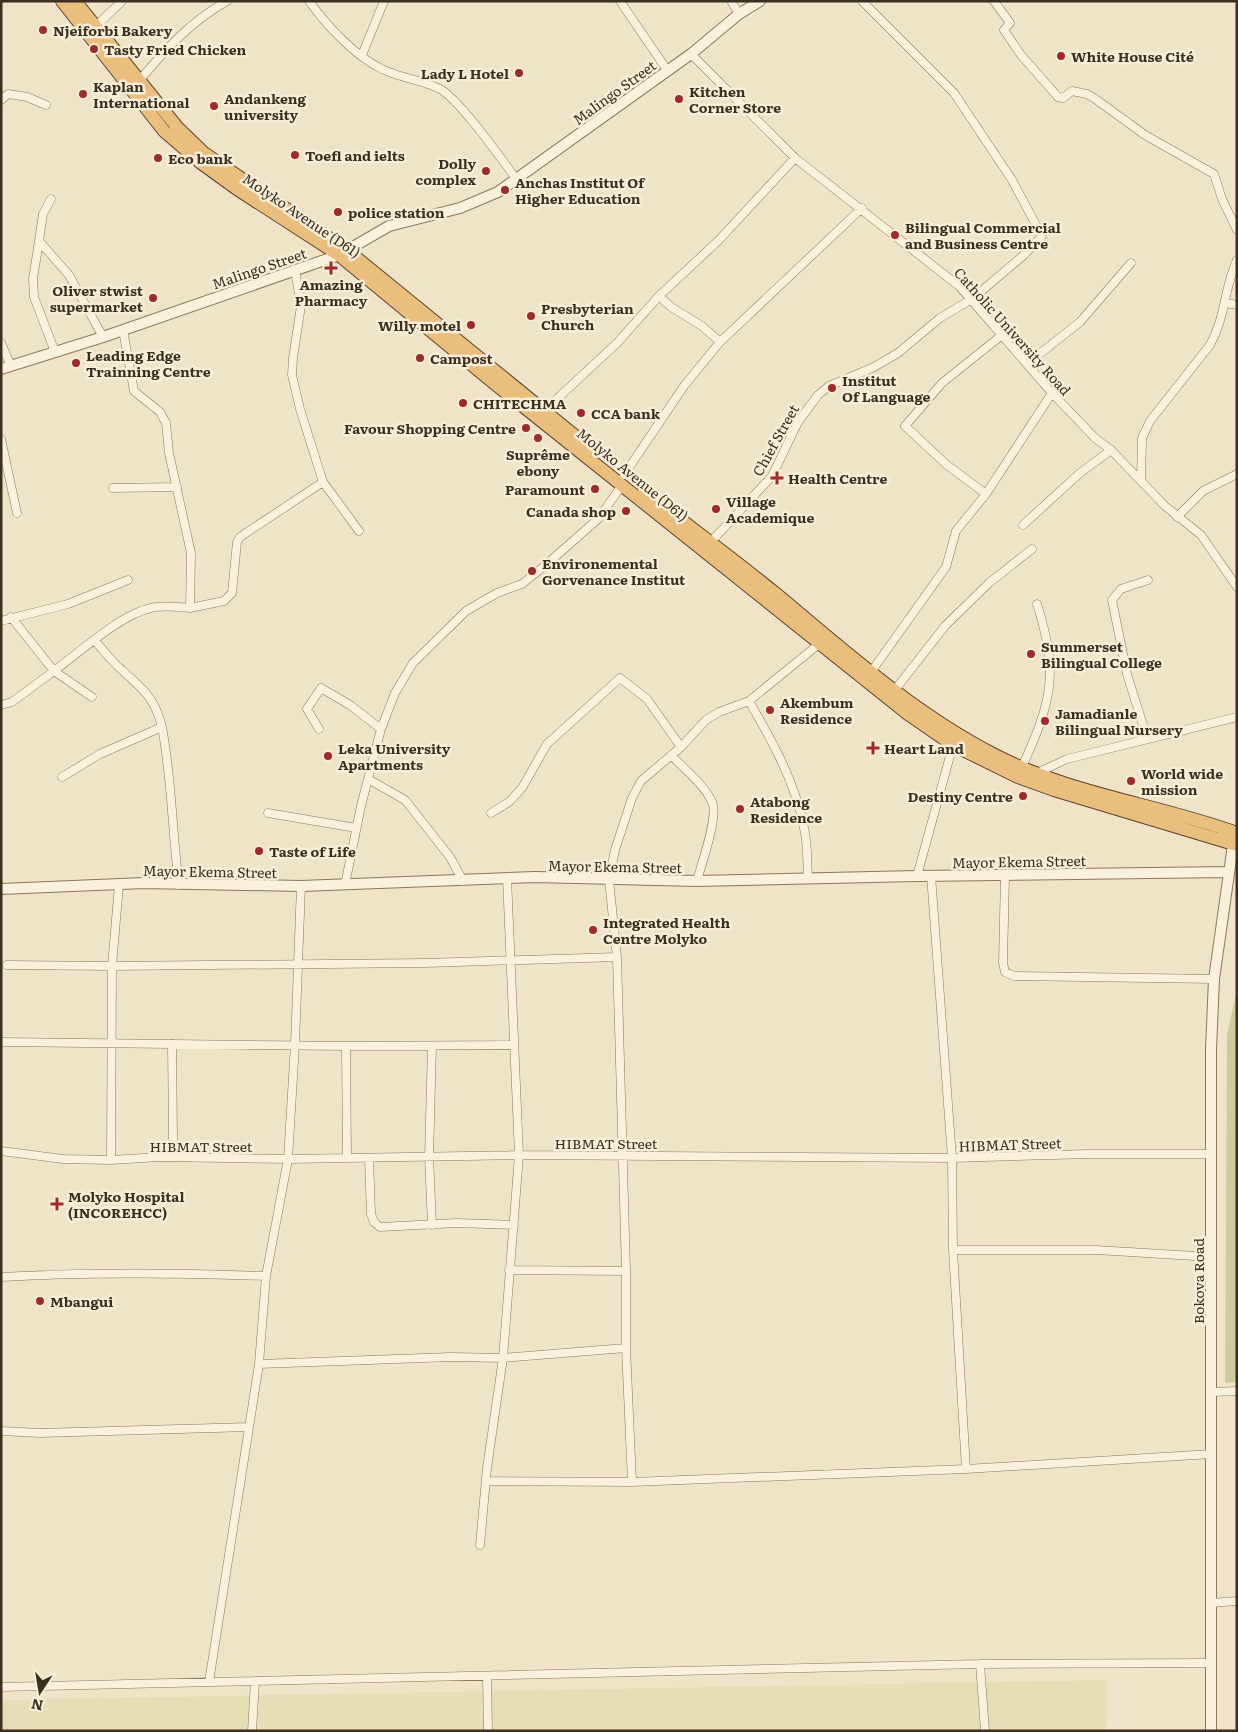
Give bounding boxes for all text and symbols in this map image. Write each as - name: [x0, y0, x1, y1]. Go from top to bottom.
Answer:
- place label: Njeiforbi Bakery: [53, 20, 173, 40]
- marker: Njeiforbi Bakery: [37, 24, 49, 36]
- place label: Tasty Fried Chicken: [104, 39, 247, 59]
- marker: Tasty Fried Chicken: [88, 43, 100, 55]
- place label: White House Cité: [1071, 46, 1194, 66]
- marker: White House Cité: [1055, 50, 1067, 62]
- street label: Malingo Street: [568, 55, 660, 129]
- place label: Lady L Hotel: [421, 63, 509, 83]
- marker: Lady L Hotel: [513, 67, 525, 79]
- place label: Kaplan International: [93, 76, 190, 112]
- place label: Kitchen Corner Store: [689, 81, 781, 117]
- marker: Kaplan International: [77, 88, 89, 100]
- place label: Andankeng university: [224, 88, 307, 124]
- marker: Kitchen Corner Store: [673, 93, 685, 105]
- marker: Andankeng university: [208, 100, 220, 112]
- place label: Toefl and ielts: [305, 145, 405, 165]
- place label: Eco bank: [168, 148, 233, 168]
- marker: Toefl and ielts: [289, 149, 301, 161]
- marker: Eco bank: [152, 152, 164, 164]
- place label: Dolly complex: [416, 153, 477, 189]
- marker: Dolly complex: [480, 165, 492, 177]
- street label: Molyko Avenue (D61): [239, 168, 365, 262]
- place label: Anchas Institut Of Higher Education: [515, 172, 646, 208]
- marker: Anchas Institut Of Higher Education: [499, 184, 511, 196]
- place label: police station: [348, 202, 445, 222]
- marker: police station: [332, 206, 344, 218]
- place label: Bilingual Commercial and Business Centre: [905, 217, 1061, 253]
- marker: Bilingual Commercial and Business Centre: [889, 229, 901, 241]
- street label: Malingo Street: [209, 242, 309, 293]
- marker: Amazing Pharmacy: [325, 262, 337, 274]
- street label: Catholic University Road: [950, 263, 1076, 400]
- place label: Amazing Pharmacy: [295, 274, 368, 310]
- place label: Oliver stwist supermarket: [50, 280, 144, 316]
- marker: Oliver stwist supermarket: [147, 292, 159, 304]
- place label: Presbyterian Church: [541, 298, 634, 334]
- marker: Presbyterian Church: [525, 310, 537, 322]
- place label: Willy motel: [378, 315, 461, 335]
- marker: Willy motel: [465, 319, 477, 331]
- place label: Leading Edge Trainning Centre: [86, 345, 211, 381]
- place label: Campost: [430, 348, 493, 368]
- marker: Campost: [414, 352, 426, 364]
- marker: Leading Edge Trainning Centre: [70, 357, 82, 369]
- place label: Institut Of Language: [842, 370, 931, 406]
- marker: Institut Of Language: [826, 382, 838, 394]
- place label: CHITECHMA: [473, 393, 567, 413]
- marker: CHITECHMA: [457, 397, 469, 409]
- street label: Chief Street: [747, 400, 803, 479]
- place label: CCA bank: [591, 403, 661, 423]
- marker: CCA bank: [575, 407, 587, 419]
- place label: Favour Shopping Centre: [344, 418, 516, 438]
- marker: Favour Shopping Centre: [520, 422, 532, 434]
- street label: Molyko Avenue (D61): [573, 423, 693, 525]
- marker: Suprême ebony: [532, 432, 544, 444]
- place label: Suprême ebony: [506, 444, 570, 480]
- place label: Health Centre: [788, 468, 887, 488]
- marker: Health Centre: [770, 471, 784, 485]
- place label: Paramount: [505, 479, 586, 499]
- marker: Paramount: [589, 483, 601, 495]
- place label: Village Academique: [726, 491, 814, 527]
- place label: Canada shop: [526, 501, 616, 521]
- marker: Village Academique: [710, 503, 722, 515]
- marker: Canada shop: [620, 505, 632, 517]
- place label: Environemental Gorvenance Institut: [542, 553, 686, 589]
- marker: Environemental Gorvenance Institut: [526, 565, 538, 577]
- place label: Summerset Bilingual College: [1041, 636, 1162, 672]
- marker: Summerset Bilingual College: [1025, 648, 1037, 660]
- place label: Akembum Residence: [780, 692, 854, 728]
- place label: Jamadianle Bilingual Nursery: [1055, 703, 1183, 739]
- marker: Akembum Residence: [764, 704, 776, 716]
- marker: Jamadianle Bilingual Nursery: [1039, 715, 1051, 727]
- place label: Leka University Apartments: [338, 738, 451, 774]
- place label: Heart Land: [884, 738, 964, 758]
- marker: Heart Land: [866, 741, 880, 755]
- marker: Leka University Apartments: [322, 750, 334, 762]
- place label: World wide mission: [1141, 763, 1223, 799]
- marker: World wide mission: [1125, 775, 1137, 787]
- place label: Destiny Centre: [908, 786, 1013, 806]
- marker: Destiny Centre: [1017, 790, 1029, 802]
- place label: Atabong Residence: [750, 791, 822, 827]
- marker: Atabong Residence: [734, 803, 746, 815]
- place label: Taste of Life: [269, 841, 356, 861]
- marker: Taste of Life: [253, 845, 265, 857]
- street label: Mayor Ekema Street: [952, 850, 1087, 872]
- street label: Mayor Ekema Street: [548, 855, 683, 877]
- street label: Mayor Ekema Street: [143, 860, 278, 882]
- place label: Integrated Health Centre Molyko: [603, 912, 730, 948]
- marker: Integrated Health Centre Molyko: [587, 924, 599, 936]
- street label: HIBMAT Street: [958, 1132, 1062, 1156]
- street label: HIBMAT Street: [555, 1133, 658, 1153]
- street label: HIBMAT Street: [150, 1136, 253, 1156]
- place label: Molyko Hospital (INCOREHCC): [68, 1186, 185, 1222]
- marker: Molyko Hospital (INCOREHCC): [50, 1197, 64, 1211]
- street label: Bokova Road: [1188, 1238, 1208, 1324]
- place label: Mbangui: [50, 1291, 113, 1311]
- marker: Mbangui: [34, 1295, 46, 1307]
- north arrow: [15, 1667, 65, 1717]
- text: N: [29, 1695, 45, 1717]

